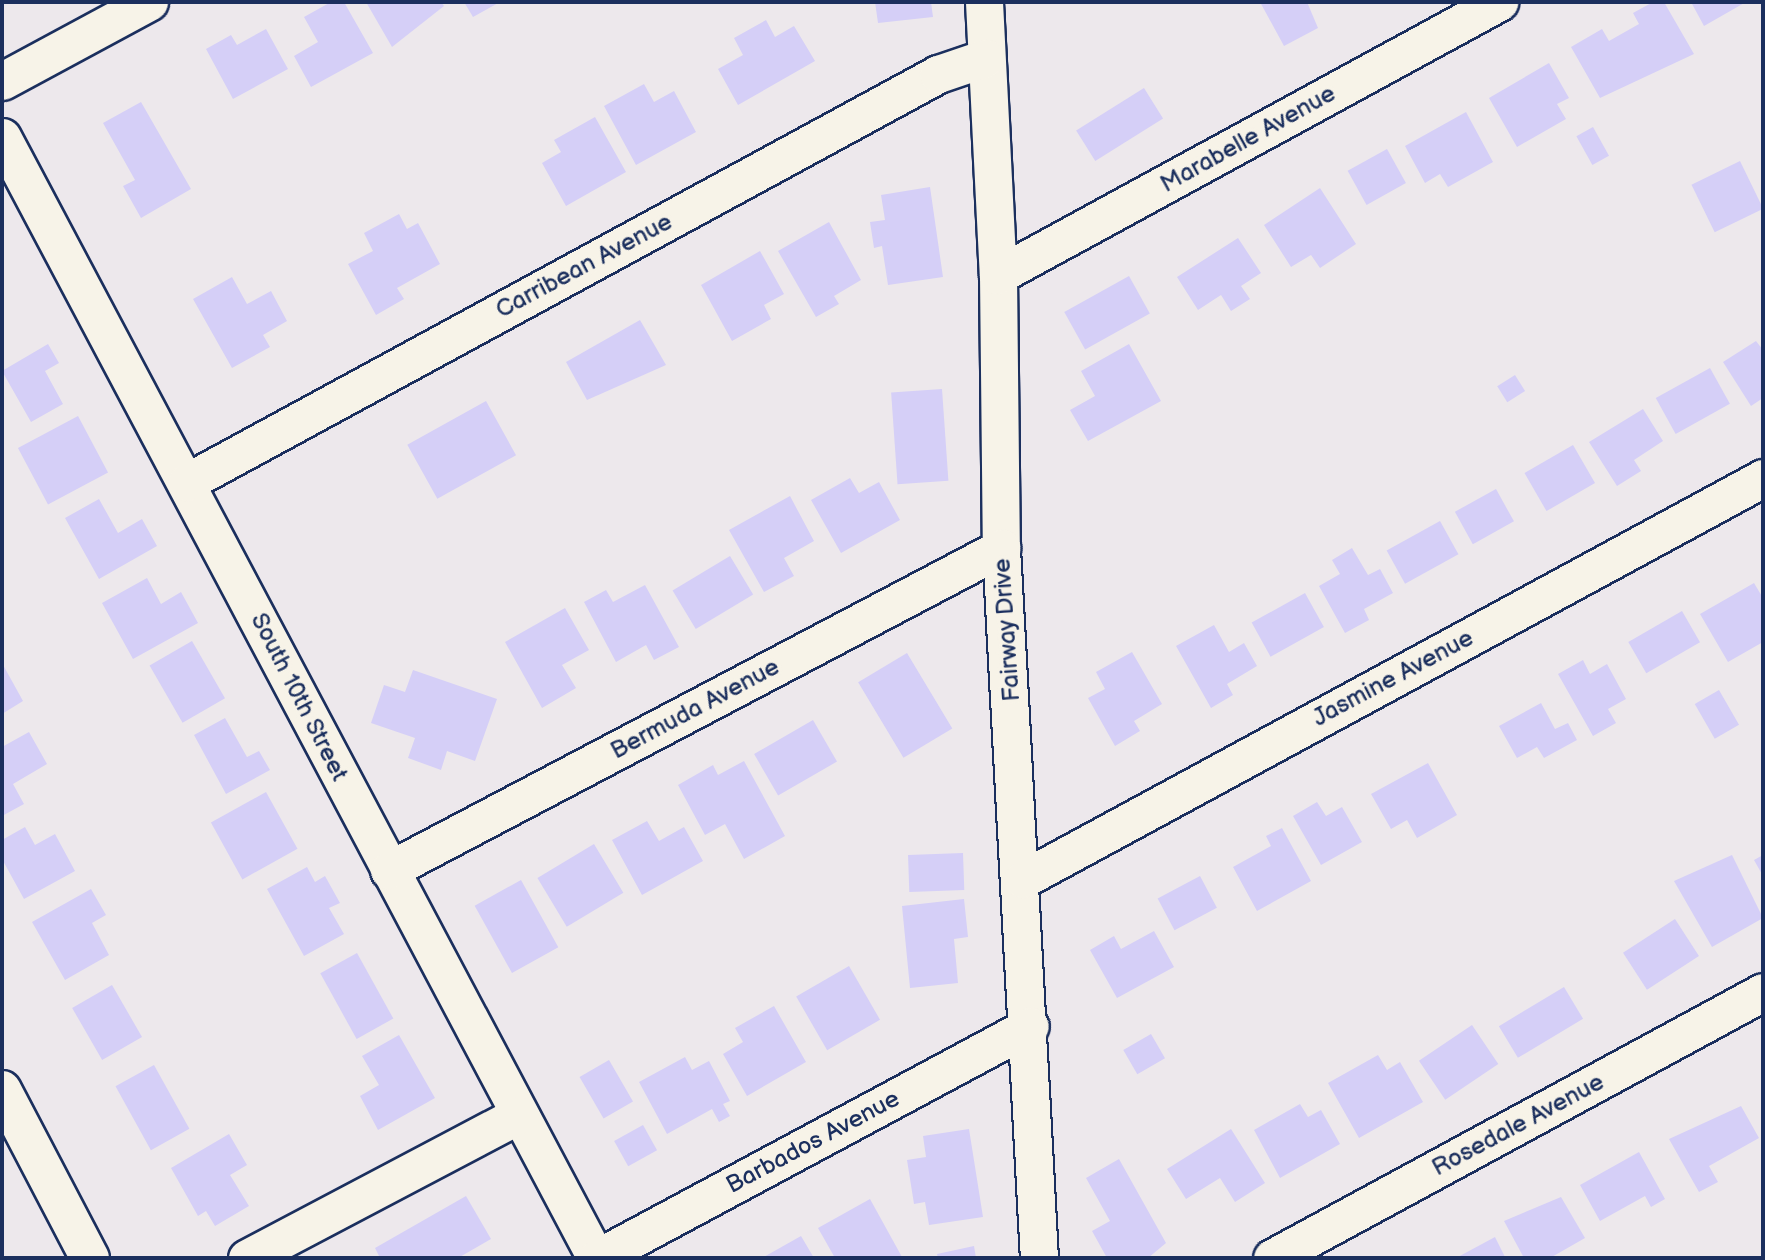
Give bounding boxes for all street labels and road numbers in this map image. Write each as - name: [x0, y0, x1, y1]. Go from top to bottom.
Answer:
- street label: Marabelle Avenue: [1155, 79, 1341, 199]
- street label: Carribean Avenue: [491, 207, 677, 325]
- street label: Fairway Drive: [988, 557, 1026, 703]
- street label: South 10th Street: [244, 608, 354, 786]
- street label: Jasmine Avenue: [1308, 624, 1478, 732]
- street label: Bermuda Avenue: [606, 652, 784, 766]
- street label: Rosedale Avenue: [1427, 1068, 1609, 1182]
- street label: Barbados Avenue: [721, 1084, 905, 1200]

